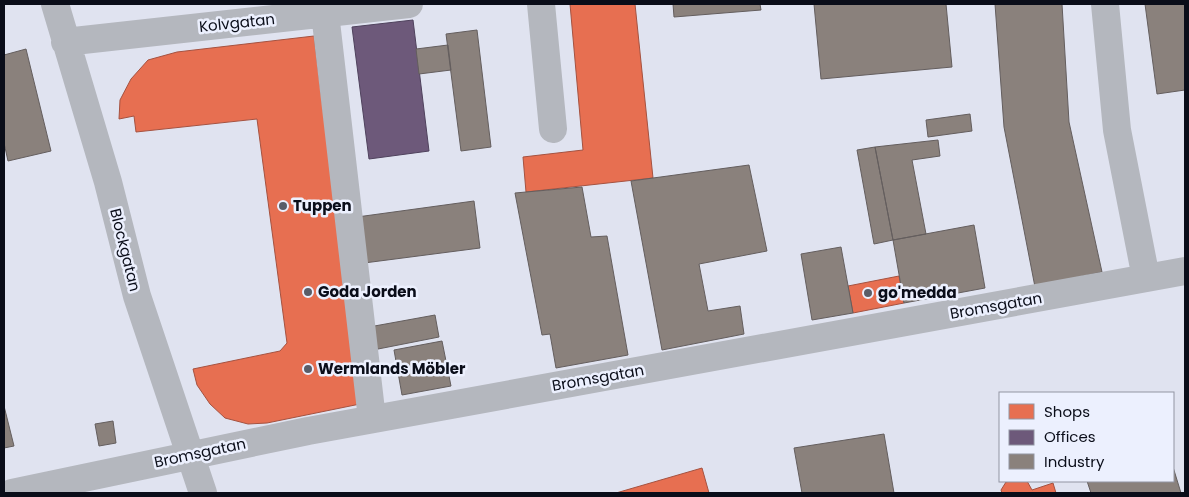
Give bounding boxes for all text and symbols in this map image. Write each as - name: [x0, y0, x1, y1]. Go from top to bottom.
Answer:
- street label: Kolvgatan: [198, 8, 276, 37]
- place label: Tuppen: [293, 195, 352, 216]
- marker: Tuppen: [277, 200, 289, 212]
- street label: Blockgatan: [105, 206, 146, 294]
- place label: Goda Jorden: [318, 281, 417, 302]
- place label: go'medda: [878, 282, 957, 303]
- marker: Goda Jorden: [302, 286, 314, 298]
- marker: go'medda: [862, 287, 874, 299]
- street label: Bromsgatan: [948, 287, 1044, 324]
- place label: Wermlands Möbler: [318, 358, 466, 379]
- street label: Bromsgatan: [550, 359, 646, 396]
- marker: Wermlands Möbler: [302, 363, 314, 375]
- legend: [999, 392, 1174, 482]
- text: Shops: [1044, 401, 1090, 422]
- text: Offices: [1044, 426, 1096, 447]
- street label: Bromsgatan: [152, 433, 248, 472]
- text: Industry: [1044, 451, 1105, 472]

